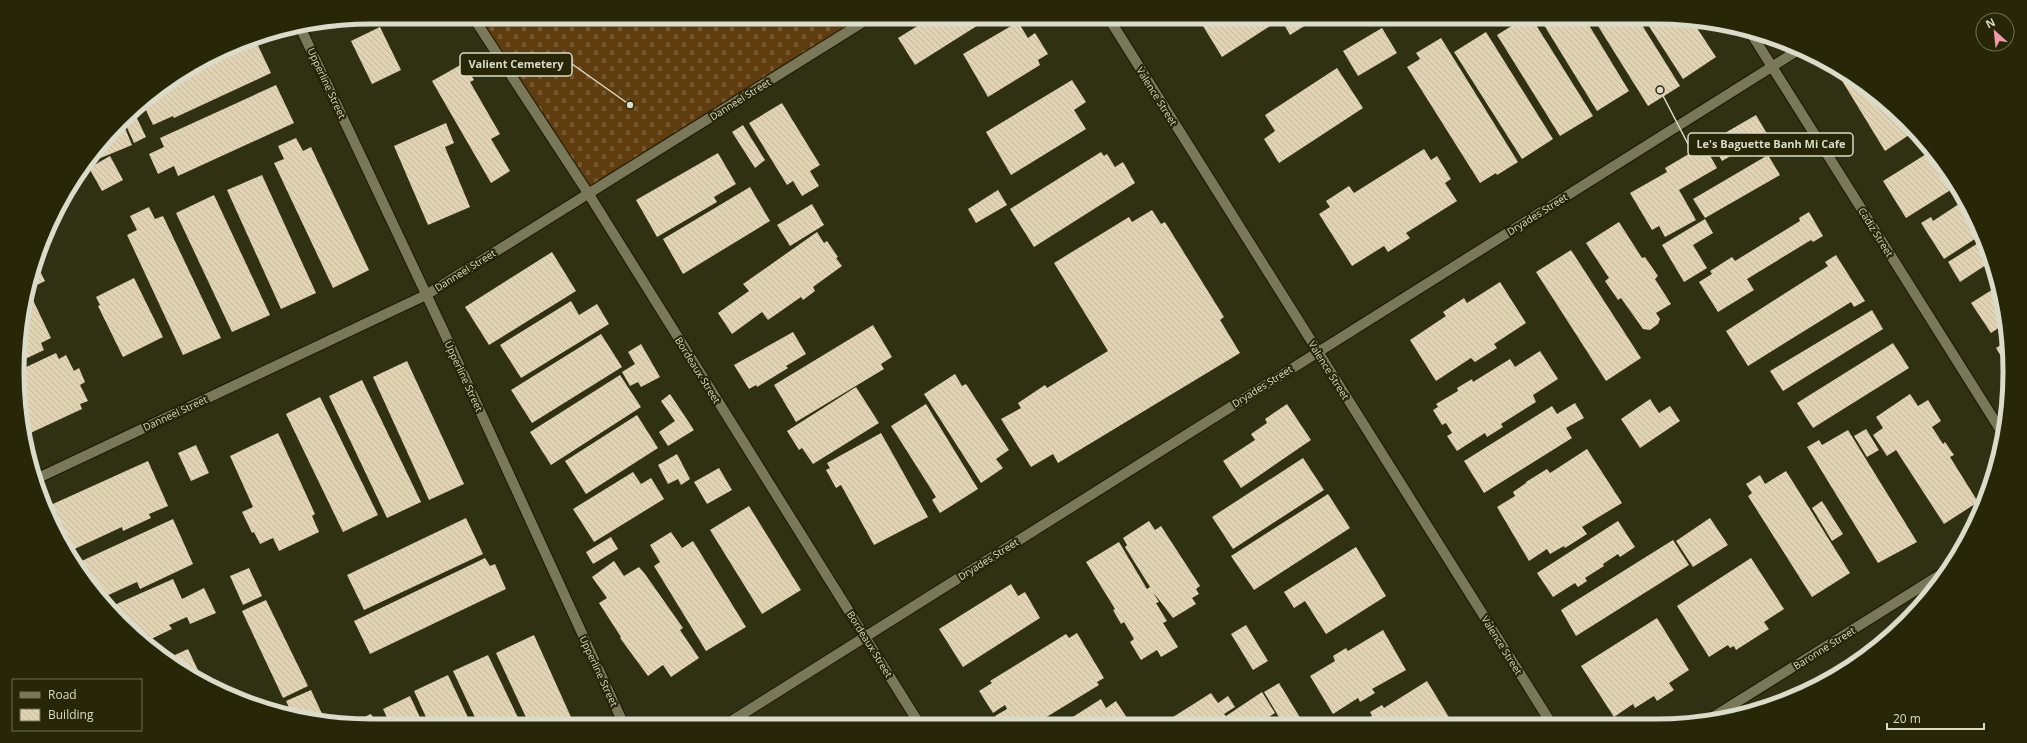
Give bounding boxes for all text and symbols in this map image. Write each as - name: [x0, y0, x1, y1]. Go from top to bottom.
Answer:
- north arrow: [1975, 12, 2015, 52]
- text: N: [1983, 14, 1998, 31]
- street label: Upperline Street: [304, 45, 350, 121]
- callout: Valient Cemetery: [460, 53, 572, 76]
- text: Valient Cemetery: [468, 56, 564, 71]
- street label: Valence Street: [1133, 64, 1181, 128]
- street label: Danneel Street: [707, 74, 773, 123]
- callout: Le's Baguette Banh Mi Cafe: [1688, 133, 1853, 156]
- text: Le's Baguette Banh Mi Cafe: [1696, 136, 1846, 151]
- street label: Dryades Street: [1504, 190, 1570, 238]
- street label: Cadiz Street: [1855, 205, 1897, 260]
- street label: Danneel Street: [432, 245, 498, 294]
- street label: Bordeaux Street: [672, 334, 724, 406]
- street label: Upperline Street: [441, 338, 487, 414]
- street label: Valence Street: [1305, 338, 1353, 402]
- street label: Dryades Street: [1229, 362, 1295, 410]
- street label: Danneel Street: [141, 392, 210, 434]
- street label: Dryades Street: [955, 535, 1021, 583]
- street label: Bordeaux Street: [844, 608, 896, 680]
- street label: Valence Street: [1478, 613, 1526, 677]
- street label: Baronne Street: [1790, 623, 1858, 673]
- street label: Upperline Street: [576, 633, 622, 709]
- legend: [12, 679, 142, 731]
- text: Road: [48, 686, 77, 703]
- scale bar: [1887, 705, 1984, 731]
- text: Building: [48, 706, 94, 723]
- text: 20 m: [1893, 710, 1921, 727]

